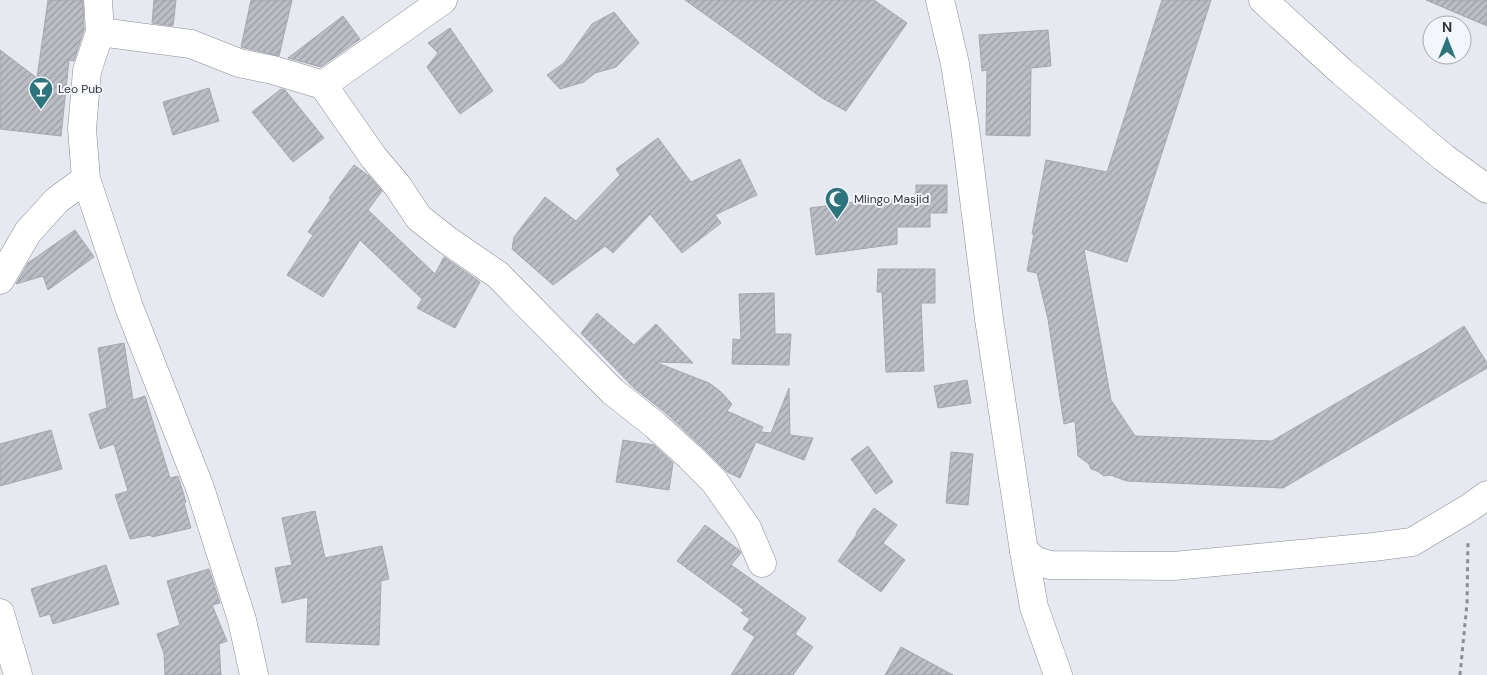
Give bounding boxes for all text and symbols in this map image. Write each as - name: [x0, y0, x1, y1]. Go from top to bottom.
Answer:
- north arrow: [1422, 15, 1472, 65]
- text: N: [1442, 18, 1452, 36]
- bar icon: Leo Pub: [28, 76, 54, 110]
- place label: Leo Pub: [58, 81, 103, 97]
- mosque icon: Mlingo Masjid: [824, 186, 850, 220]
- place label: Mlingo Masjid: [854, 191, 929, 207]

